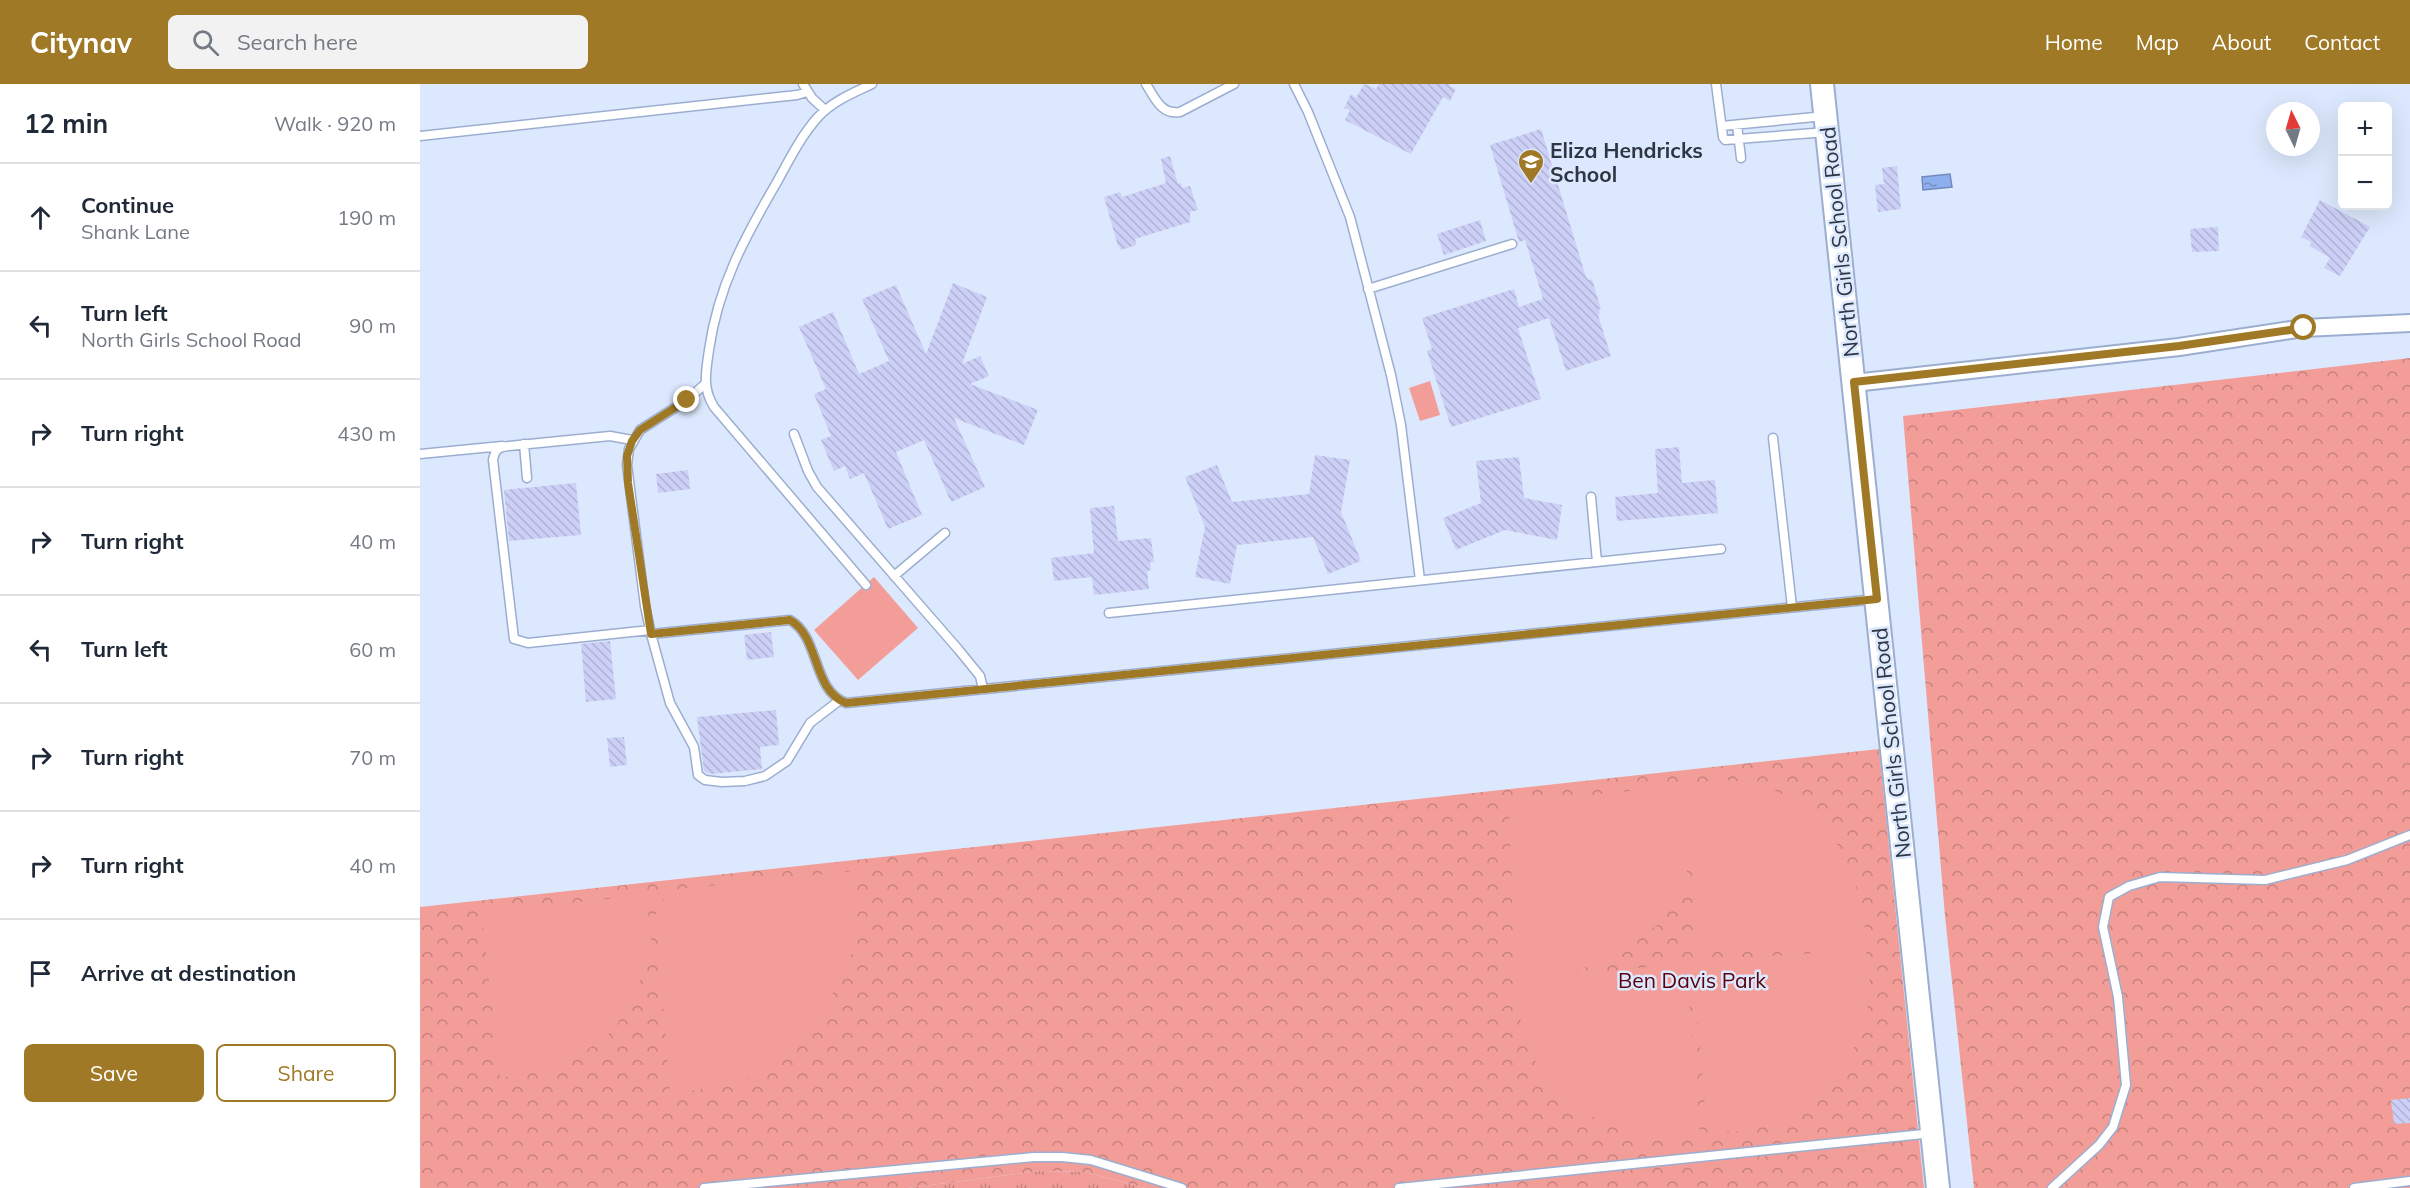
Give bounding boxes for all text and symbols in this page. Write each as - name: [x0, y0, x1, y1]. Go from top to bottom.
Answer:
- search box: [168, 15, 588, 69]
- text: Citynav: [30, 25, 132, 60]
- icon: search: [189, 26, 222, 59]
- text: Search here: [237, 28, 358, 56]
- text: Home: [2045, 29, 2103, 55]
- text: Map: [2136, 29, 2179, 55]
- text: About: [2212, 29, 2271, 55]
- text: Contact: [2304, 29, 2380, 55]
- north arrow: [2266, 102, 2320, 156]
- map controls: [2338, 102, 2392, 210]
- button: +: [2338, 102, 2392, 156]
- text: 12 min: [24, 107, 108, 140]
- text: Walk · 920 m: [274, 111, 396, 136]
- street label: North Girls School Road: [1814, 125, 1864, 359]
- place label: Eliza Hendricks School: [1550, 137, 1703, 187]
- school or university icon: Eliza Hendricks School: [1516, 147, 1546, 185]
- button: −: [2338, 156, 2392, 210]
- text: Continue: [81, 191, 174, 219]
- icon: ahead: [24, 201, 57, 234]
- text: 190 m: [337, 205, 396, 230]
- text: Shank Lane: [81, 219, 190, 244]
- text: Turn left: [81, 299, 168, 327]
- icon: left: [24, 309, 57, 342]
- text: 90 m: [349, 313, 396, 338]
- route start: [2290, 314, 2316, 340]
- text: North Girls School Road: [81, 327, 302, 352]
- route end: [673, 386, 699, 412]
- icon: right: [24, 417, 57, 450]
- text: Turn right: [81, 419, 184, 447]
- text: 430 m: [337, 421, 396, 446]
- icon: right: [24, 525, 57, 558]
- text: Turn right: [81, 527, 184, 555]
- text: 40 m: [349, 529, 396, 554]
- street label: North Girls School Road: [1866, 626, 1916, 860]
- icon: left: [24, 633, 57, 666]
- text: Turn left: [81, 635, 168, 663]
- text: 60 m: [349, 637, 396, 662]
- icon: right: [24, 741, 57, 774]
- text: Turn right: [81, 743, 184, 771]
- text: 70 m: [349, 745, 396, 770]
- icon: right: [24, 849, 57, 882]
- text: Turn right: [81, 851, 184, 879]
- text: 40 m: [349, 853, 396, 878]
- icon: arrive: [24, 957, 57, 990]
- text: Arrive at destination: [81, 959, 296, 987]
- park label: Ben Davis Park: [1618, 967, 1766, 993]
- button: Save: [24, 1044, 204, 1102]
- button: Share: [216, 1044, 396, 1102]

